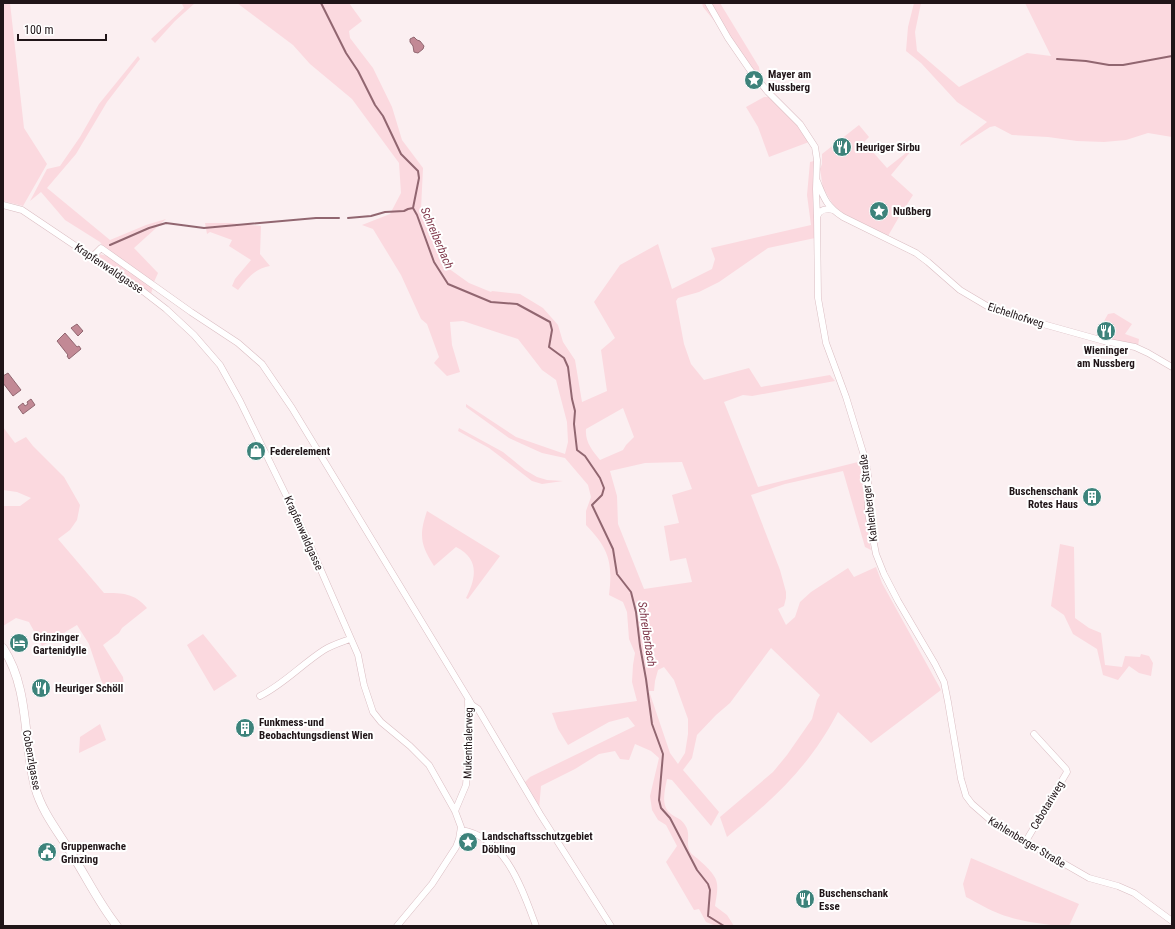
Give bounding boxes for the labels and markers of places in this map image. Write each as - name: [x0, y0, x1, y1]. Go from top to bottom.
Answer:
- place label: Mayer am Nussberg: [768, 68, 811, 94]
- place icon: Mayer am Nussberg: [743, 69, 765, 91]
- restaurant icon: Heuriger Sirbu: [831, 136, 853, 158]
- place label: Heuriger Sirbu: [856, 141, 920, 154]
- place icon: Nußberg: [868, 200, 890, 222]
- place label: Nußberg: [893, 205, 931, 218]
- restaurant icon: Wieninger am Nussberg: [1095, 320, 1117, 342]
- place label: Wieninger am Nussberg: [1077, 344, 1135, 370]
- shop icon: Federelement: [245, 440, 267, 462]
- place label: Federelement: [270, 445, 331, 458]
- place label: Buschenschank Rotes Haus: [1009, 485, 1079, 511]
- building icon: Buschenschank Rotes Haus: [1081, 486, 1103, 508]
- place label: Grinzinger Gartenidylle: [33, 631, 87, 657]
- hotel icon: Grinzinger Gartenidylle: [8, 632, 30, 654]
- restaurant icon: Heuriger Schöll: [30, 677, 52, 699]
- place label: Heuriger Schöll: [55, 682, 123, 695]
- place label: Funkmess-und Beobachtungsdienst Wien: [259, 716, 373, 742]
- building icon: Funkmess-und Beobachtungsdienst Wien: [234, 717, 256, 739]
- place label: Landschaftsschutzgebiet Döbling: [482, 830, 593, 856]
- place icon: Landschaftsschutzgebiet Döbling: [457, 831, 479, 853]
- place label: Gruppenwache Grinzing: [61, 840, 126, 866]
- public building icon: Gruppenwache Grinzing: [36, 841, 58, 863]
- place label: Buschenschank Esse: [819, 887, 889, 913]
- restaurant icon: Buschenschank Esse: [794, 888, 816, 910]

